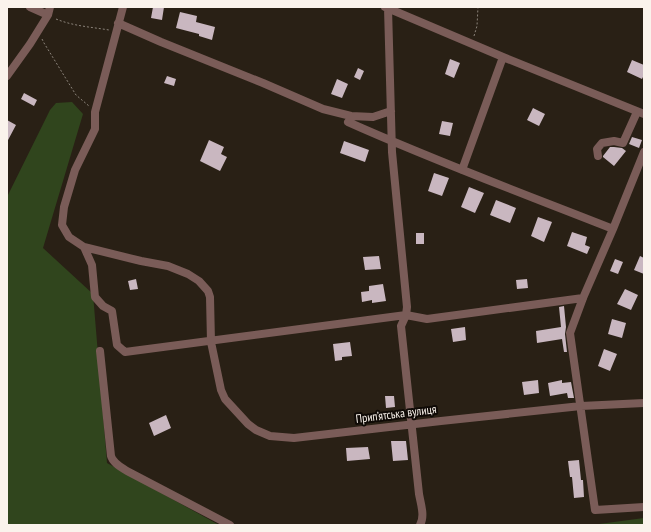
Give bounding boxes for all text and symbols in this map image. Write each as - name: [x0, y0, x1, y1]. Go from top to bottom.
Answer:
- street label: Прип’ятська вулиця: [355, 401, 437, 426]

